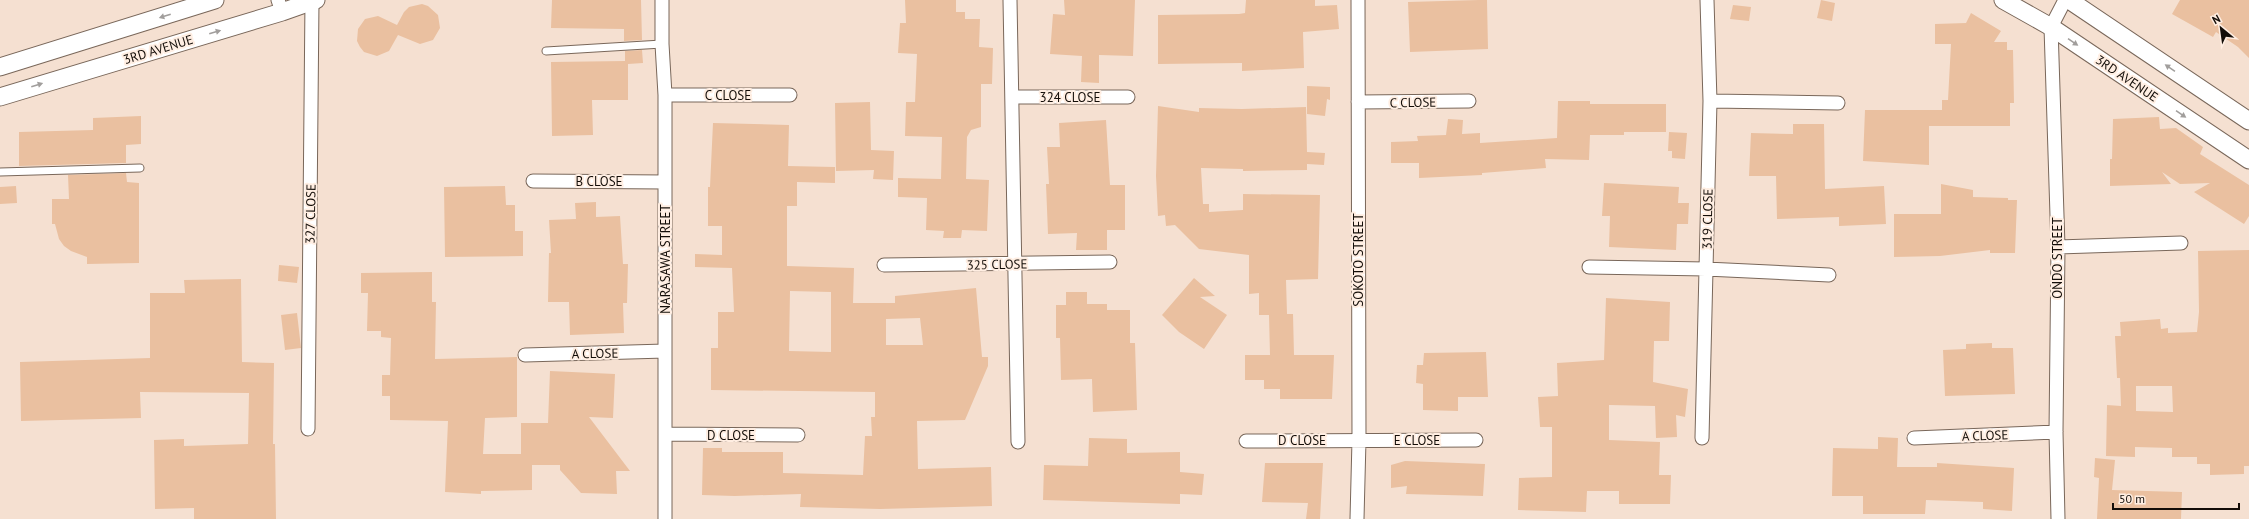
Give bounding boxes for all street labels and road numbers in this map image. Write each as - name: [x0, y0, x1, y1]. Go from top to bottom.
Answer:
- street label: 3RD AVENUE: [121, 31, 195, 68]
- street label: 3RD AVENUE: [2092, 51, 2161, 106]
- street label: C CLOSE: [705, 87, 751, 104]
- street label: 324 CLOSE: [1040, 89, 1100, 106]
- street label: C CLOSE: [1390, 94, 1436, 111]
- street label: B CLOSE: [575, 173, 623, 190]
- street label: 327 CLOSE: [301, 184, 320, 244]
- street label: 319 CLOSE: [1698, 188, 1717, 250]
- street label: NARASAWA STREET: [657, 204, 674, 314]
- street label: SOKOTO STREET: [1350, 213, 1367, 307]
- street label: ONDO STREET: [2049, 217, 2066, 299]
- street label: 325 CLOSE: [966, 255, 1028, 274]
- street label: A CLOSE: [572, 345, 618, 362]
- street label: A CLOSE: [1961, 426, 2009, 445]
- street label: D CLOSE: [707, 427, 755, 444]
- street label: D CLOSE: [1278, 432, 1326, 449]
- street label: E CLOSE: [1394, 432, 1440, 449]

